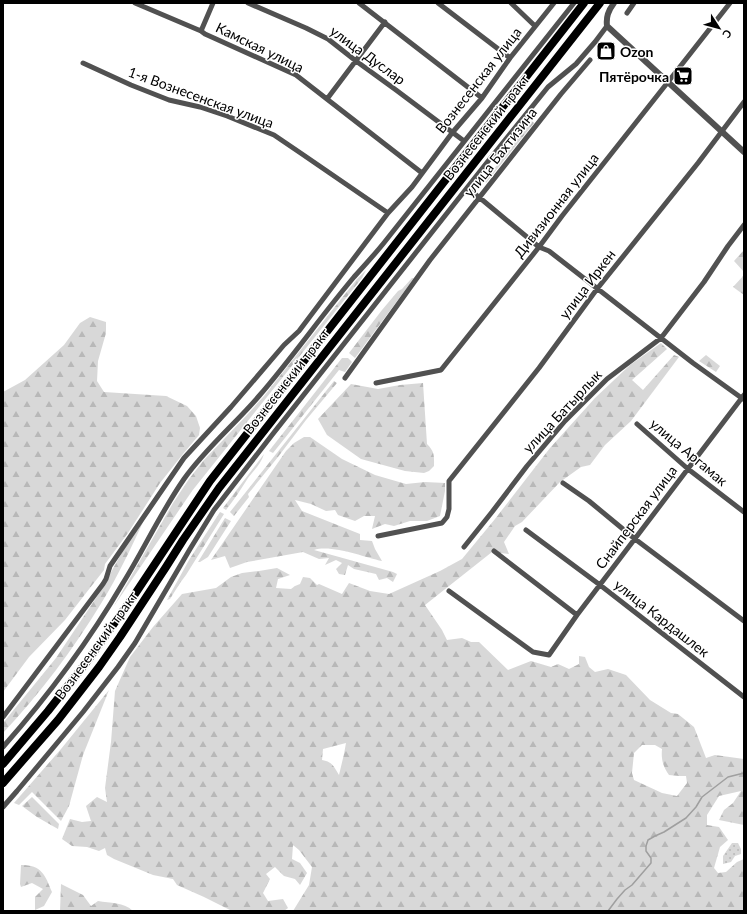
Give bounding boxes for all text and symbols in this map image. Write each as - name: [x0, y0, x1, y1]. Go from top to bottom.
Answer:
- north arrow: [699, 8, 739, 48]
- street label: Камская улица: [213, 18, 307, 76]
- street label: улица Дуслар: [327, 22, 409, 88]
- street label: Вознесенская улица: [431, 24, 525, 136]
- text: С: [720, 27, 735, 42]
- shop icon: Ozon: [595, 40, 617, 62]
- place label: Ozon: [620, 43, 654, 60]
- street label: 1-я Вознесенская улица: [126, 63, 276, 131]
- supermarket icon: Пятёрочка: [672, 65, 694, 87]
- place label: Пятёрочка: [599, 68, 669, 85]
- street label: Вознесенский тракт: [439, 71, 533, 183]
- street label: улица Бахтизина: [460, 104, 540, 200]
- street label: Дивизионная улица: [510, 149, 602, 261]
- street label: улица Иркен: [555, 246, 619, 322]
- street label: Вознесенский тракт: [239, 325, 333, 437]
- street label: улица Батырлык: [519, 365, 605, 456]
- street label: улица Аргамак: [647, 415, 732, 490]
- street label: Снайперская улица: [592, 462, 680, 572]
- street label: улица Кардашлек: [611, 576, 713, 661]
- street label: Вознесенский тракт: [51, 587, 141, 703]

